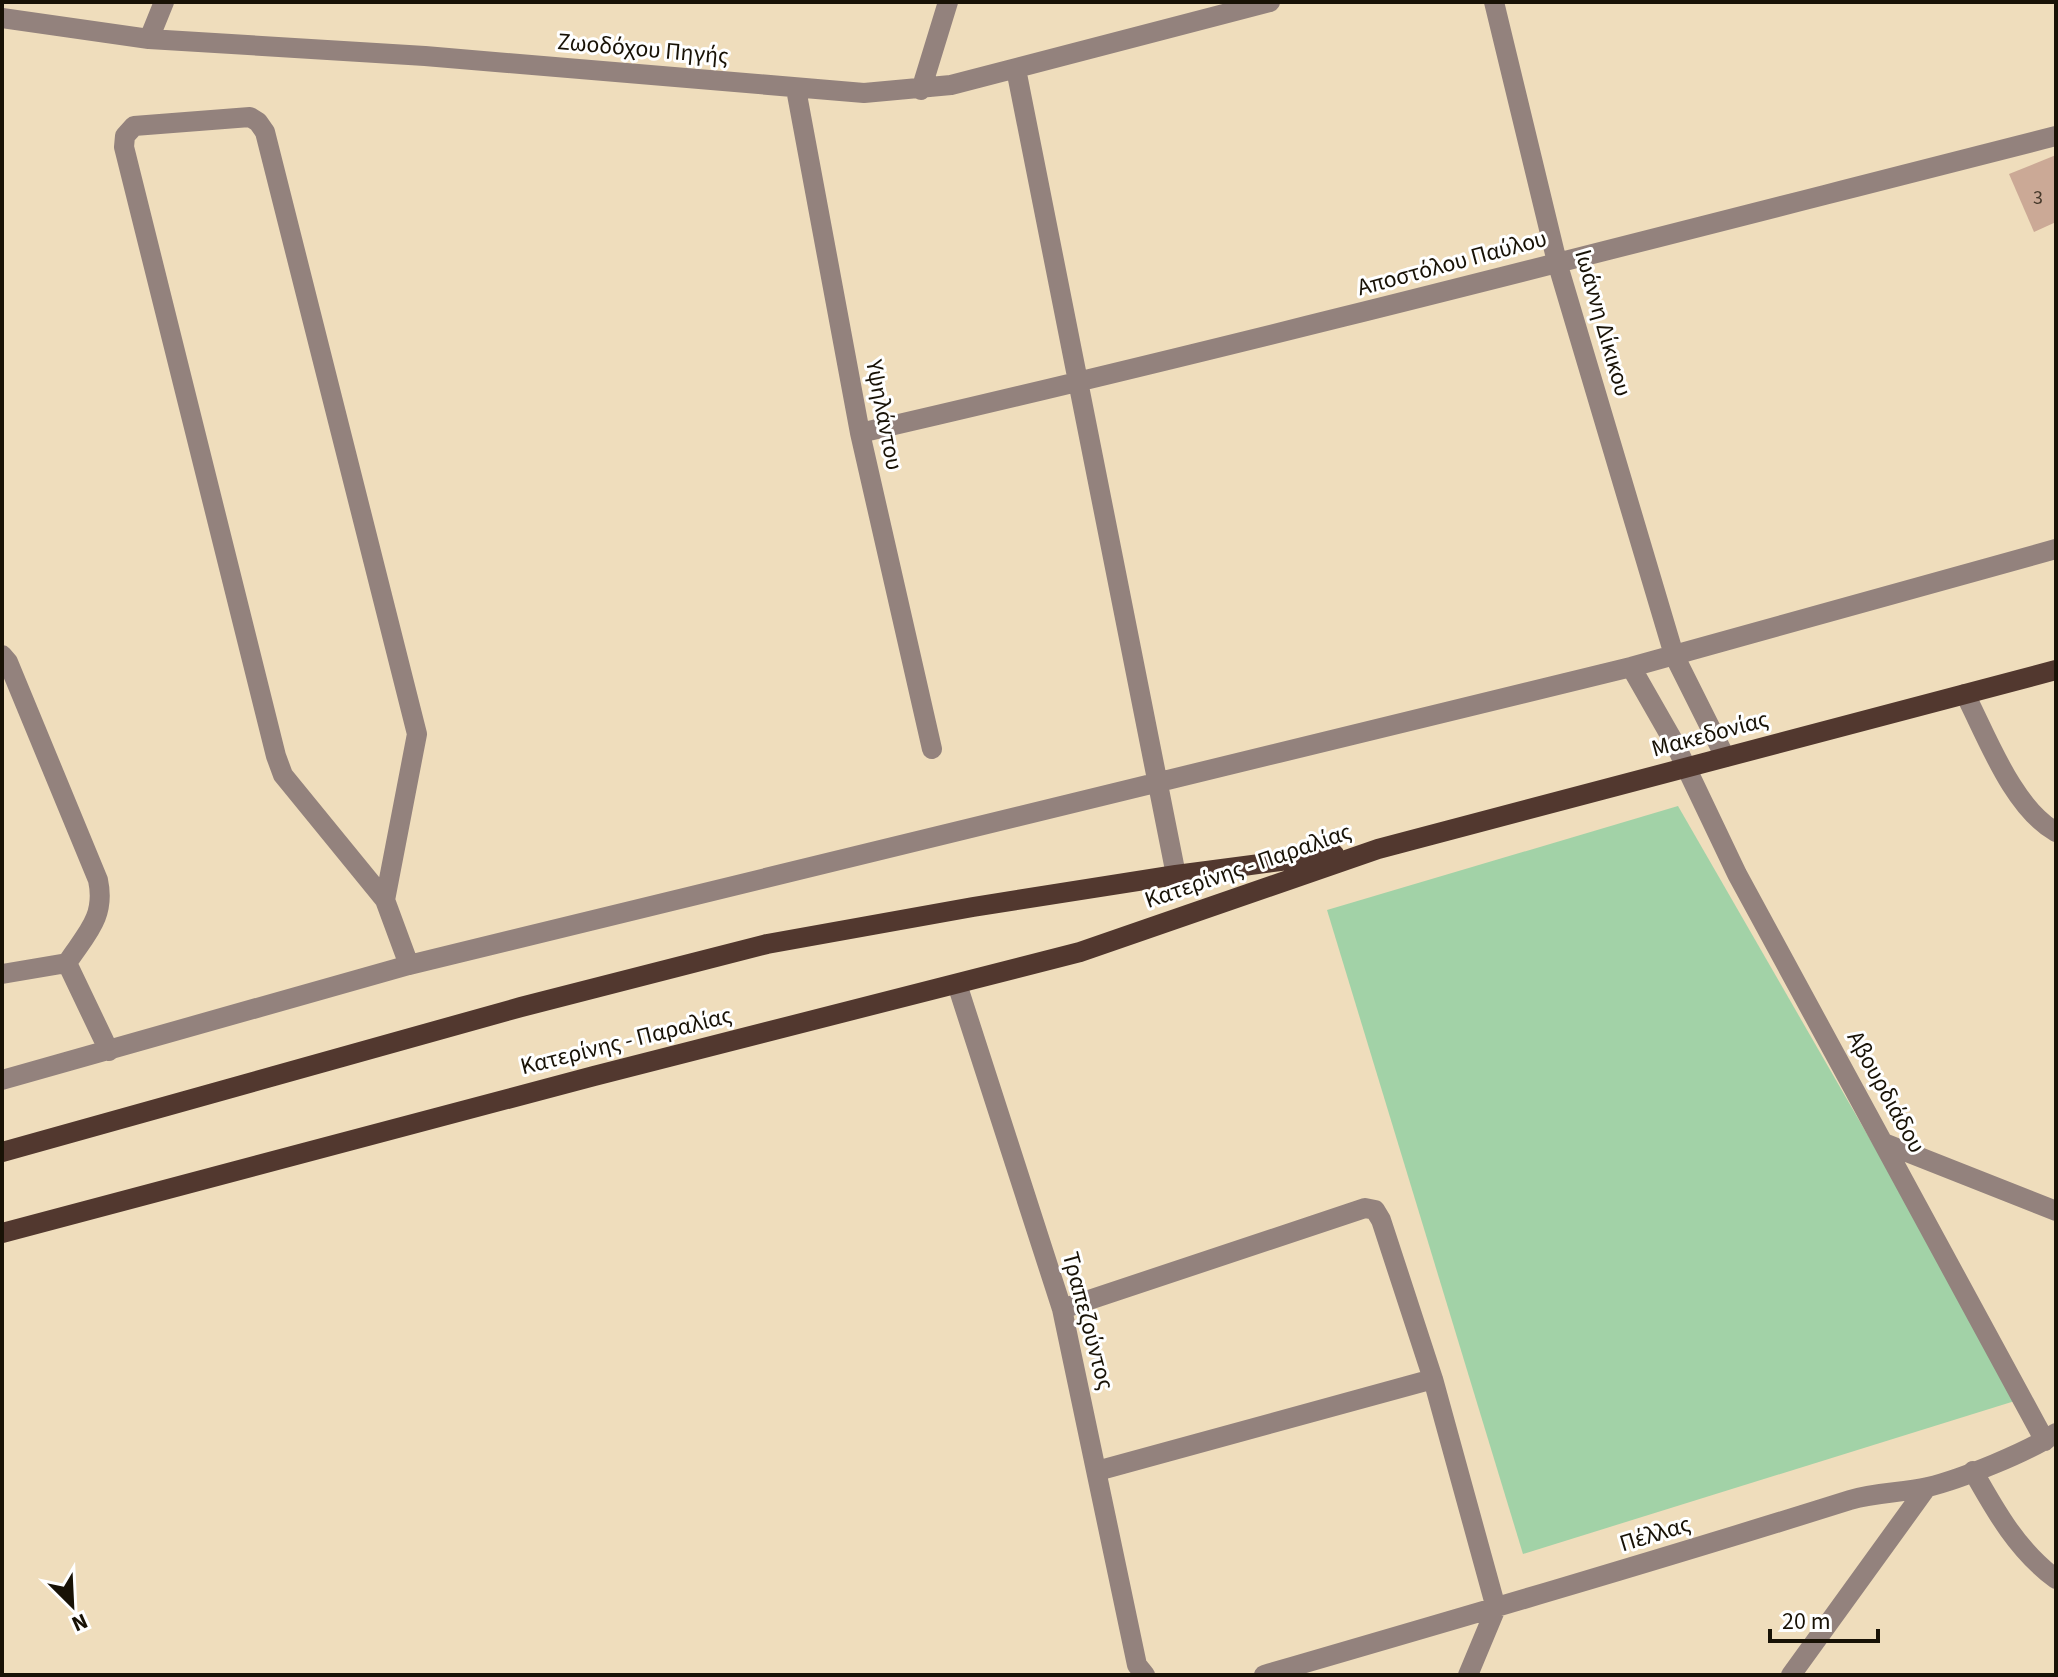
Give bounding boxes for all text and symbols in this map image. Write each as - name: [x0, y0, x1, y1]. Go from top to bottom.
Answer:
- street label: Ζωοδόχου Πηγής: [556, 24, 730, 74]
- house number: 3: [2033, 184, 2043, 212]
- street label: Αποστόλου Παύλου: [1353, 221, 1551, 305]
- street label: Ιωάννη Δίκικου: [1565, 245, 1641, 401]
- street label: Υψηλάντου: [856, 356, 912, 473]
- street label: Μακεδονίας: [1648, 702, 1772, 766]
- street label: Κατερίνης - Παραλίας: [1140, 814, 1356, 918]
- street label: Κατερίνης - Παραλίας: [517, 998, 735, 1084]
- street label: Αβουρδιάδου: [1838, 1024, 1934, 1160]
- street label: Τραπεζούντος: [1053, 1248, 1123, 1394]
- street label: Πέλλας: [1615, 1507, 1695, 1561]
- north arrow: [32, 1565, 112, 1645]
- scale bar: [1770, 1593, 1878, 1643]
- text: 20 m: [1782, 1604, 1831, 1639]
- text: N: [67, 1605, 93, 1640]

